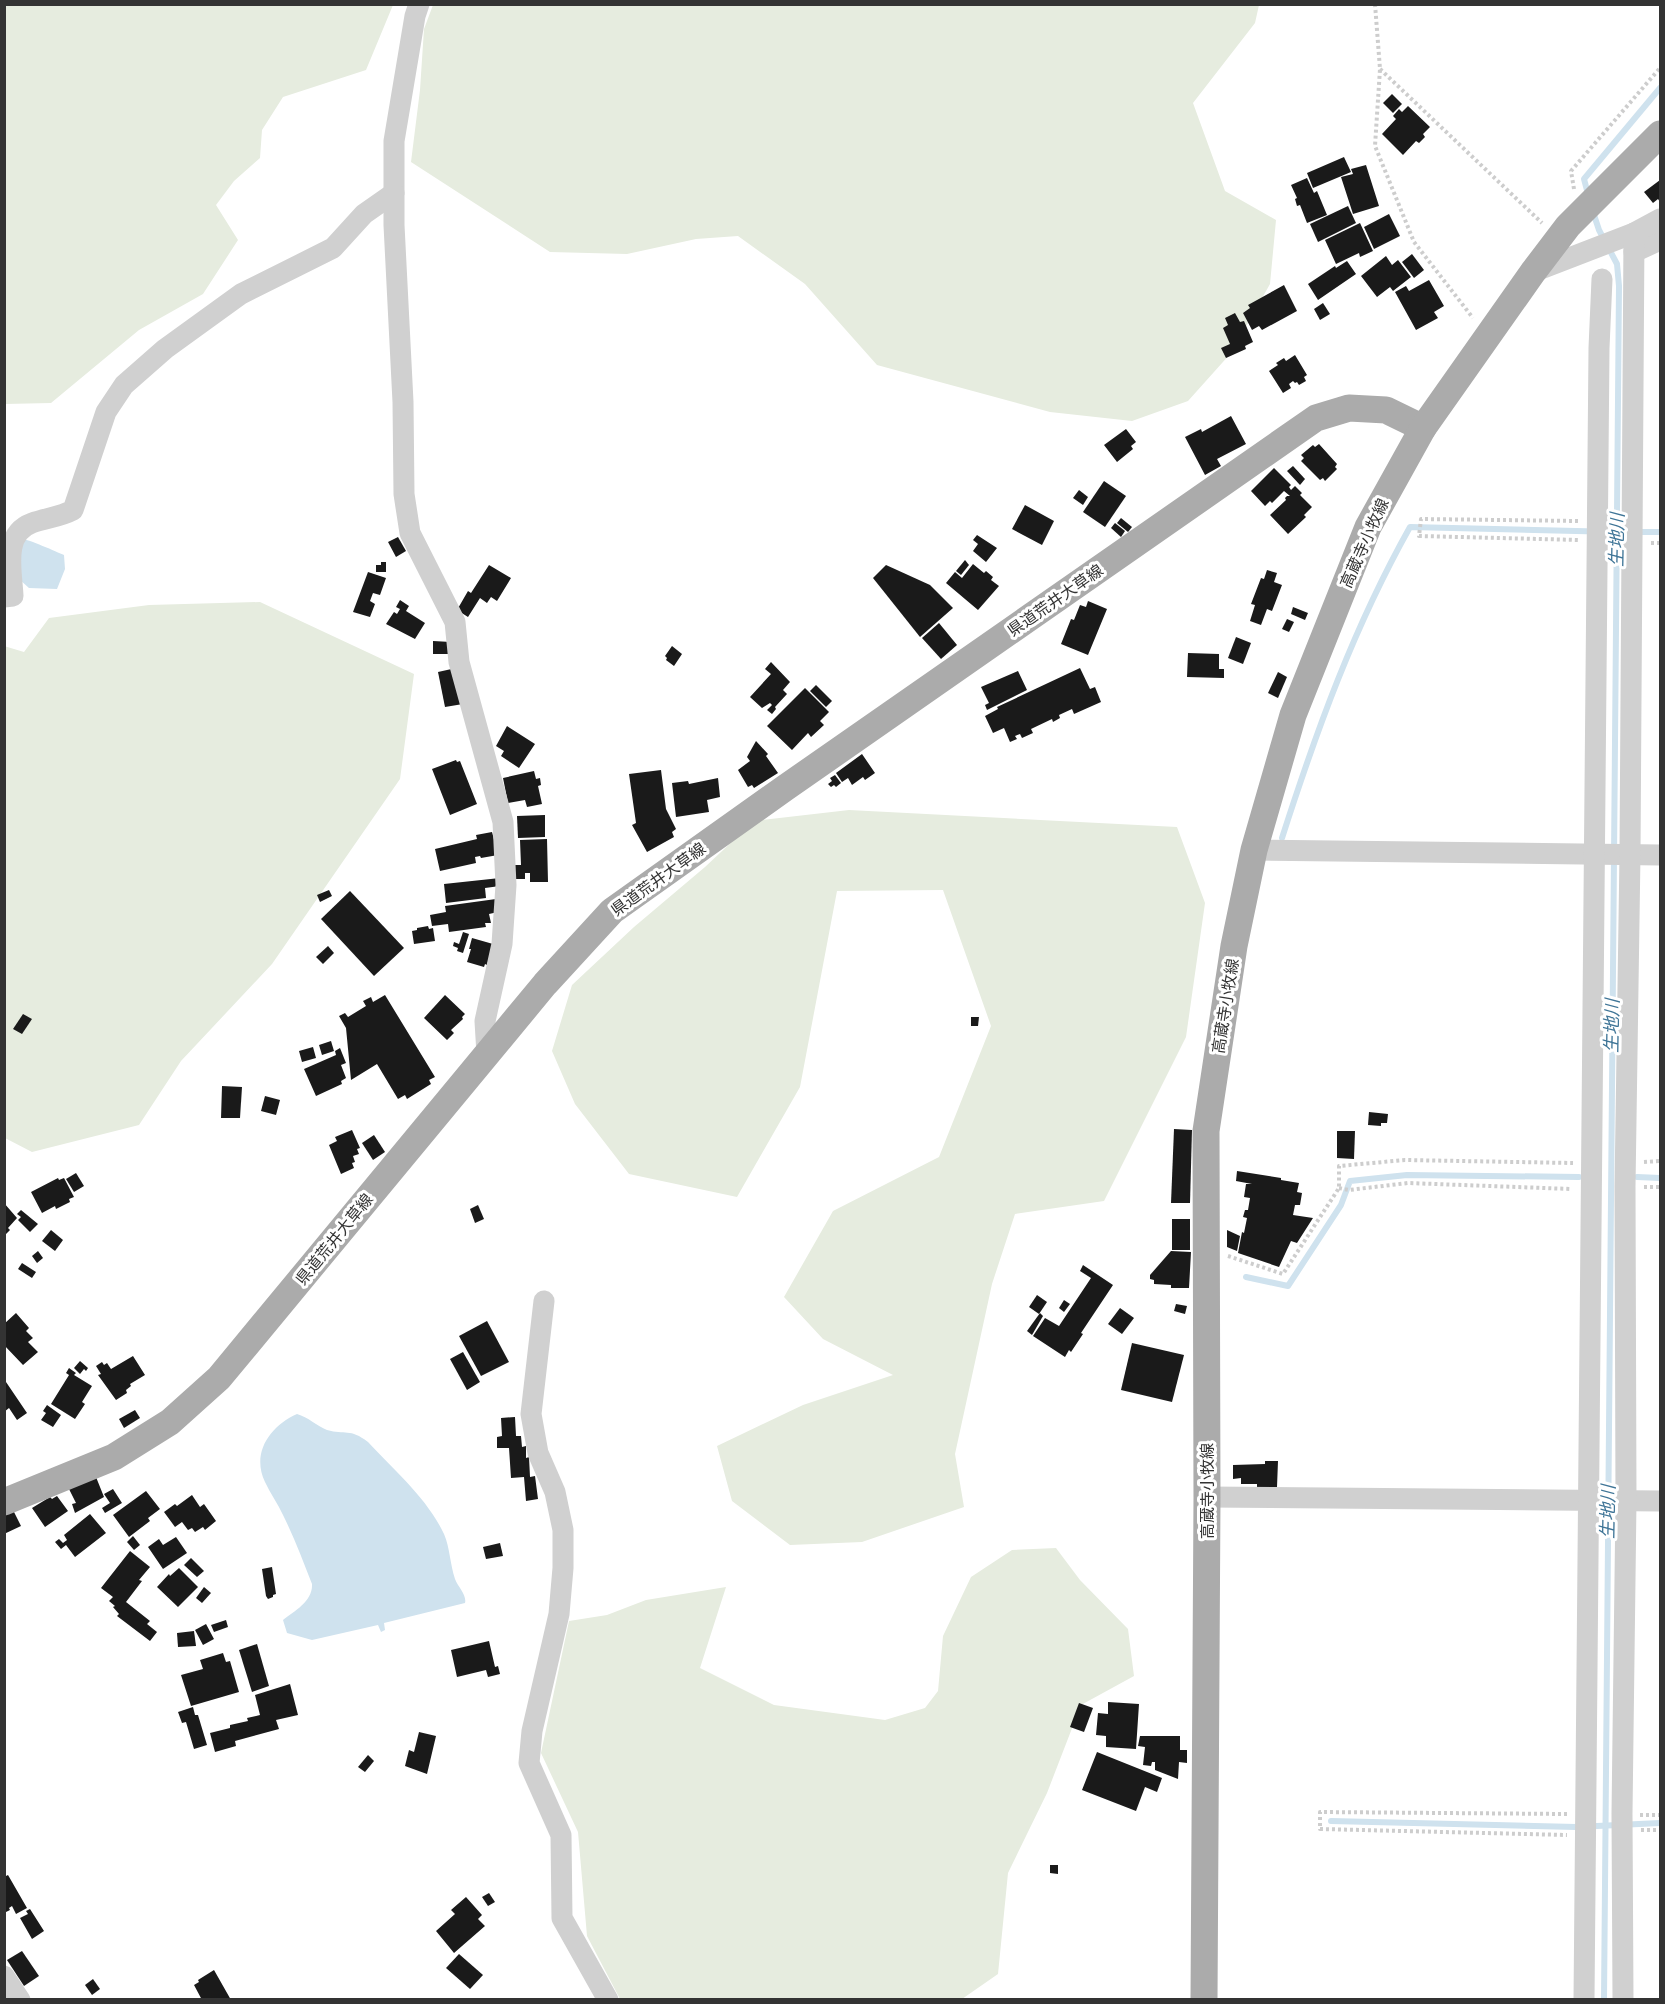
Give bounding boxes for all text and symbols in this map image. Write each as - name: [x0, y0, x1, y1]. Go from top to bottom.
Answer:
- street label: 高蔵寺小牧線: [1335, 495, 1394, 592]
- water label: 生地川: [1605, 511, 1631, 567]
- street label: 県道荒井大草線: [1003, 560, 1108, 642]
- street label: 県道荒井大草線: [607, 838, 710, 922]
- street label: 高蔵寺小牧線: [1208, 957, 1244, 1055]
- water label: 生地川: [1600, 997, 1626, 1053]
- street label: 県道荒井大草線: [291, 1189, 379, 1290]
- street label: 高蔵寺小牧線: [1197, 1443, 1219, 1539]
- water label: 生地川: [1596, 1483, 1622, 1539]

